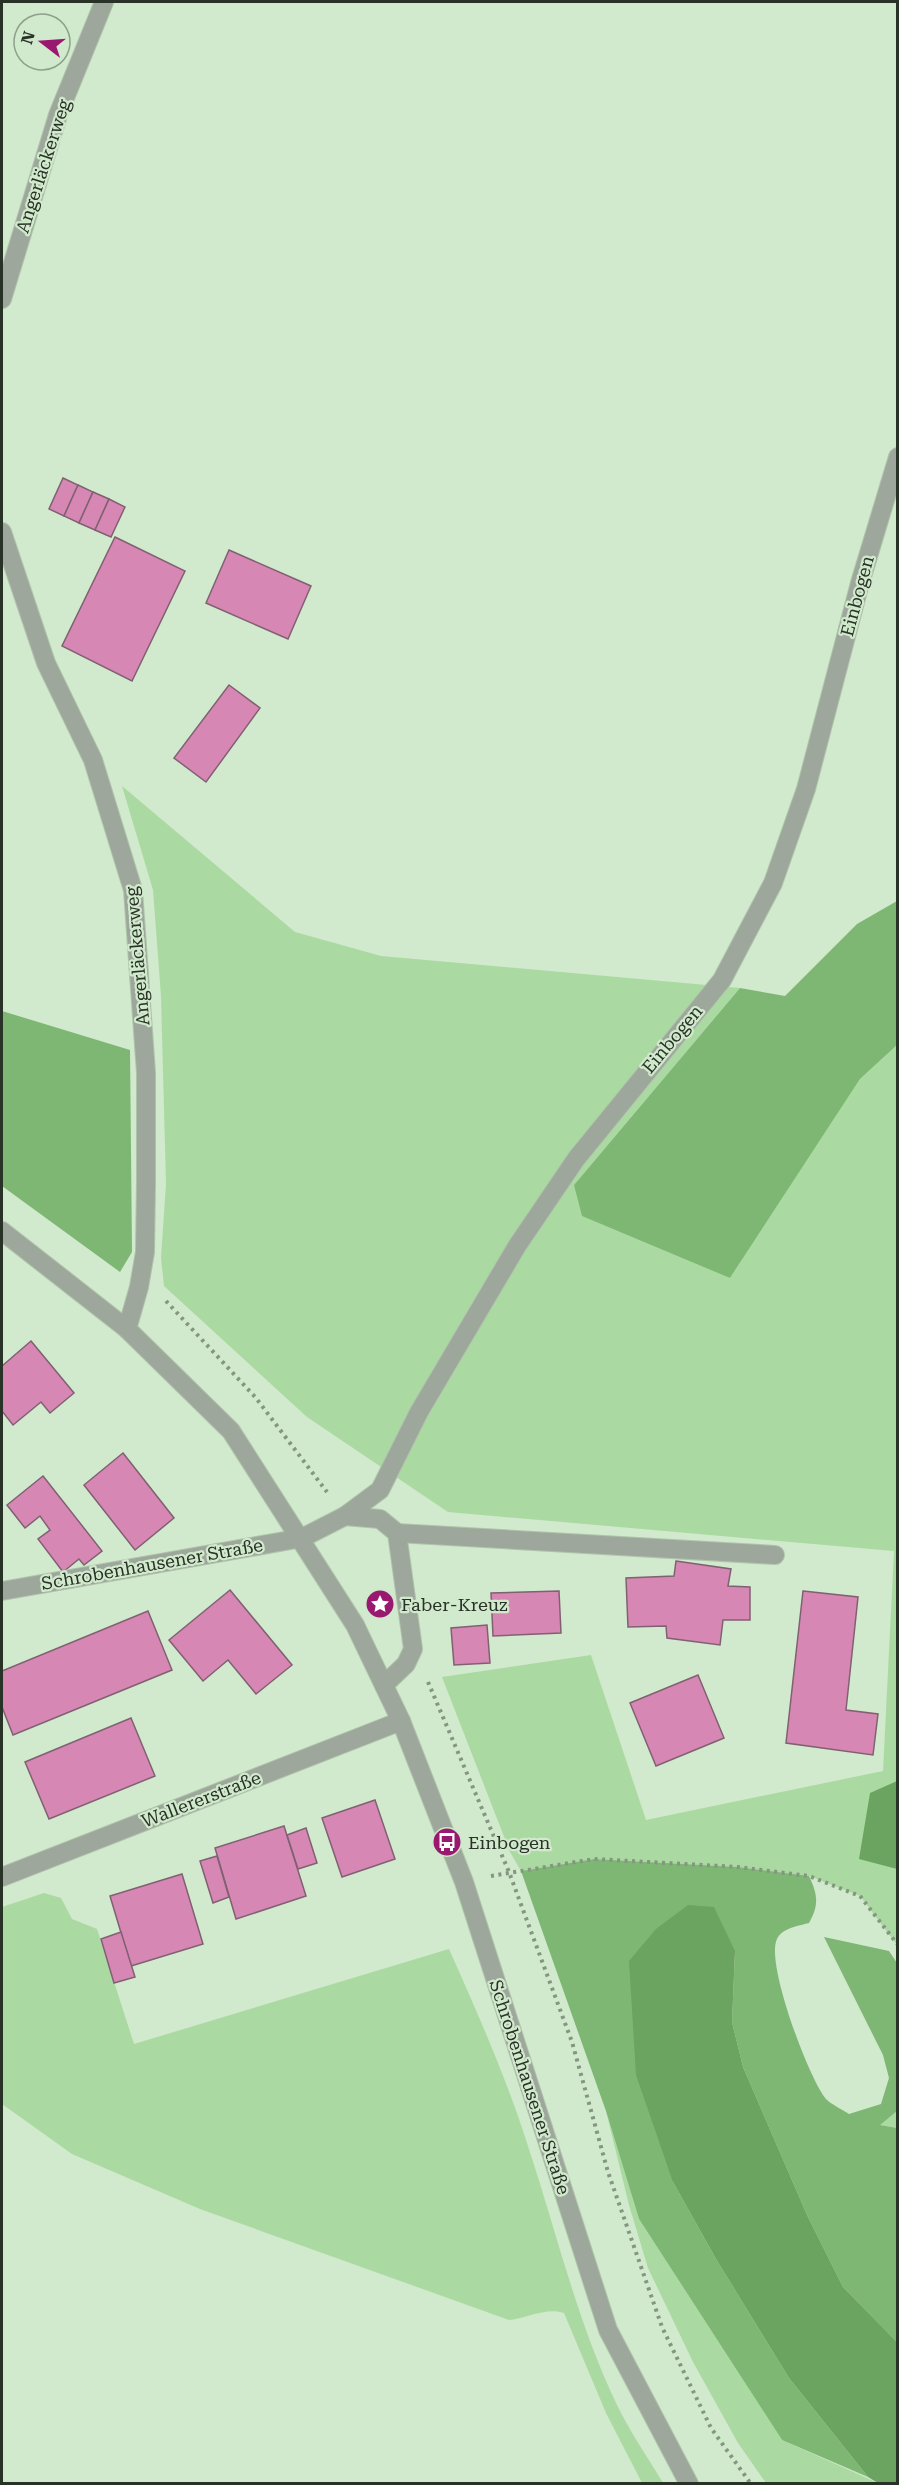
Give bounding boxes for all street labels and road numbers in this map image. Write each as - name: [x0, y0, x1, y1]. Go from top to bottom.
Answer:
- street label: Angerläckerweg: [11, 96, 75, 236]
- street label: Einbogen: [836, 553, 878, 639]
- street label: Angerläckerweg: [120, 885, 154, 1026]
- street label: Einbogen: [637, 1000, 707, 1077]
- street label: Schrobenhausener Straße: [40, 1534, 264, 1594]
- street label: Wallererstraße: [138, 1767, 264, 1831]
- street label: Schrobenhausener Straße: [485, 1977, 575, 2197]

